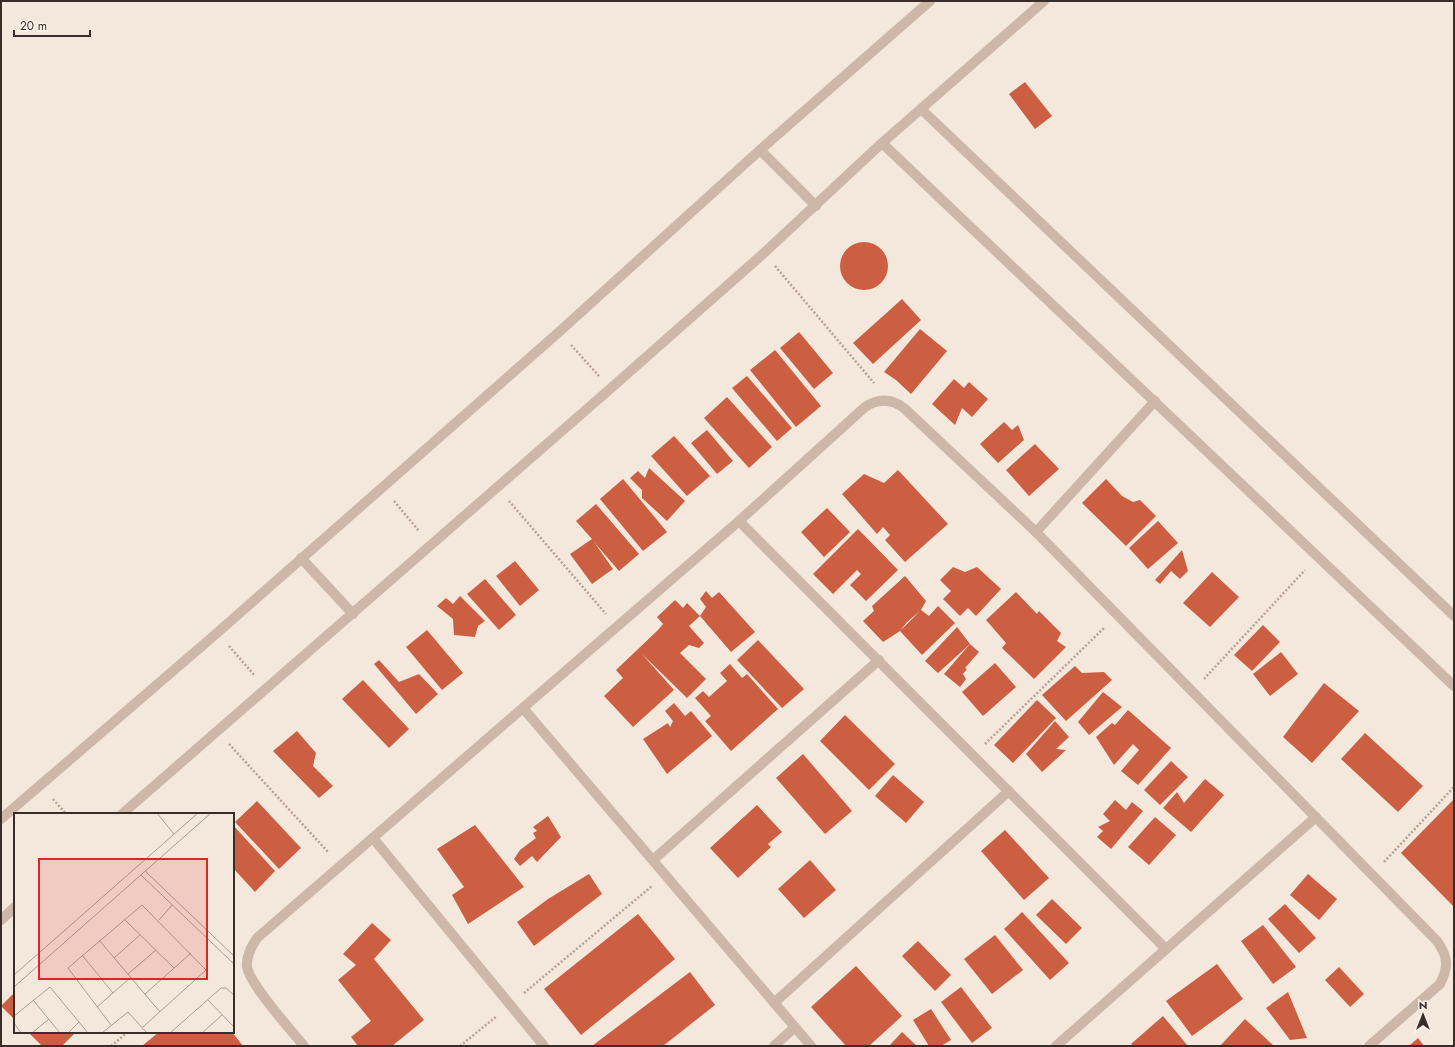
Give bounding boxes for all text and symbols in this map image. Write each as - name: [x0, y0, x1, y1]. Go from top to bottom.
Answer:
- scale bar: [14, 12, 90, 38]
- text: 20 m: [20, 17, 47, 35]
- inset map: [14, 813, 234, 1033]
- north arrow: [1403, 995, 1443, 1035]
- text: N: [1419, 997, 1427, 1013]

